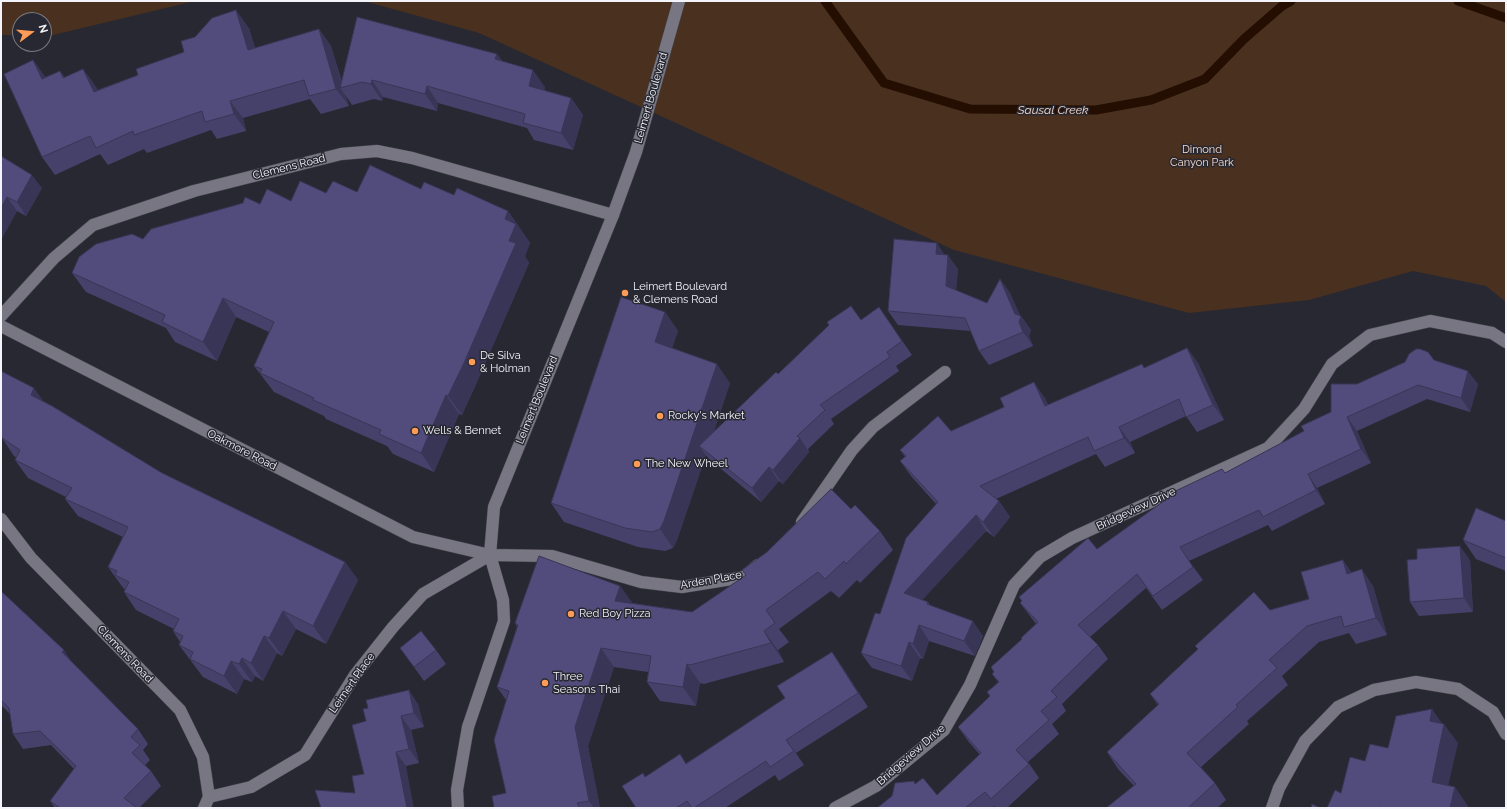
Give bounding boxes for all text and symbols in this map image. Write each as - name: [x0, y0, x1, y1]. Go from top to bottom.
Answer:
- north arrow: [12, 12, 52, 52]
- text: N: [36, 23, 50, 35]
- street label: Leimert Boulevard: [632, 51, 670, 145]
- water label: Sausal Creek: [1017, 103, 1089, 117]
- park label: Dimond Canyon Park: [1170, 143, 1234, 169]
- street label: Clemens Road: [251, 152, 327, 182]
- place label: Leimert Boulevard & Clemens Road: [633, 280, 727, 306]
- marker: Leimert Boulevard & Clemens Road: [620, 288, 630, 298]
- place label: De Silva & Holman: [480, 349, 530, 375]
- street label: Leimert Boulevard: [513, 354, 561, 446]
- marker: De Silva & Holman: [467, 357, 477, 367]
- place label: Rocky's Market: [668, 409, 745, 423]
- marker: Rocky's Market: [655, 411, 665, 421]
- place label: Wells & Bennet: [423, 424, 501, 438]
- marker: Wells & Bennet: [410, 426, 420, 436]
- street label: Oakmore Road: [205, 427, 279, 473]
- place label: The New Wheel: [645, 457, 728, 471]
- marker: The New Wheel: [632, 459, 642, 469]
- street label: Bridgeview Drive: [1094, 485, 1178, 533]
- street label: Arden Place: [679, 568, 743, 592]
- place label: Red Boy Pizza: [579, 607, 651, 621]
- marker: Red Boy Pizza: [566, 609, 576, 619]
- street label: Clemens Road: [94, 623, 156, 685]
- street label: Leimert Place: [326, 650, 378, 716]
- place label: Three Seasons Thai: [553, 670, 620, 696]
- marker: Three Seasons Thai: [540, 678, 550, 688]
- street label: Bridgeview Drive: [874, 722, 948, 788]

